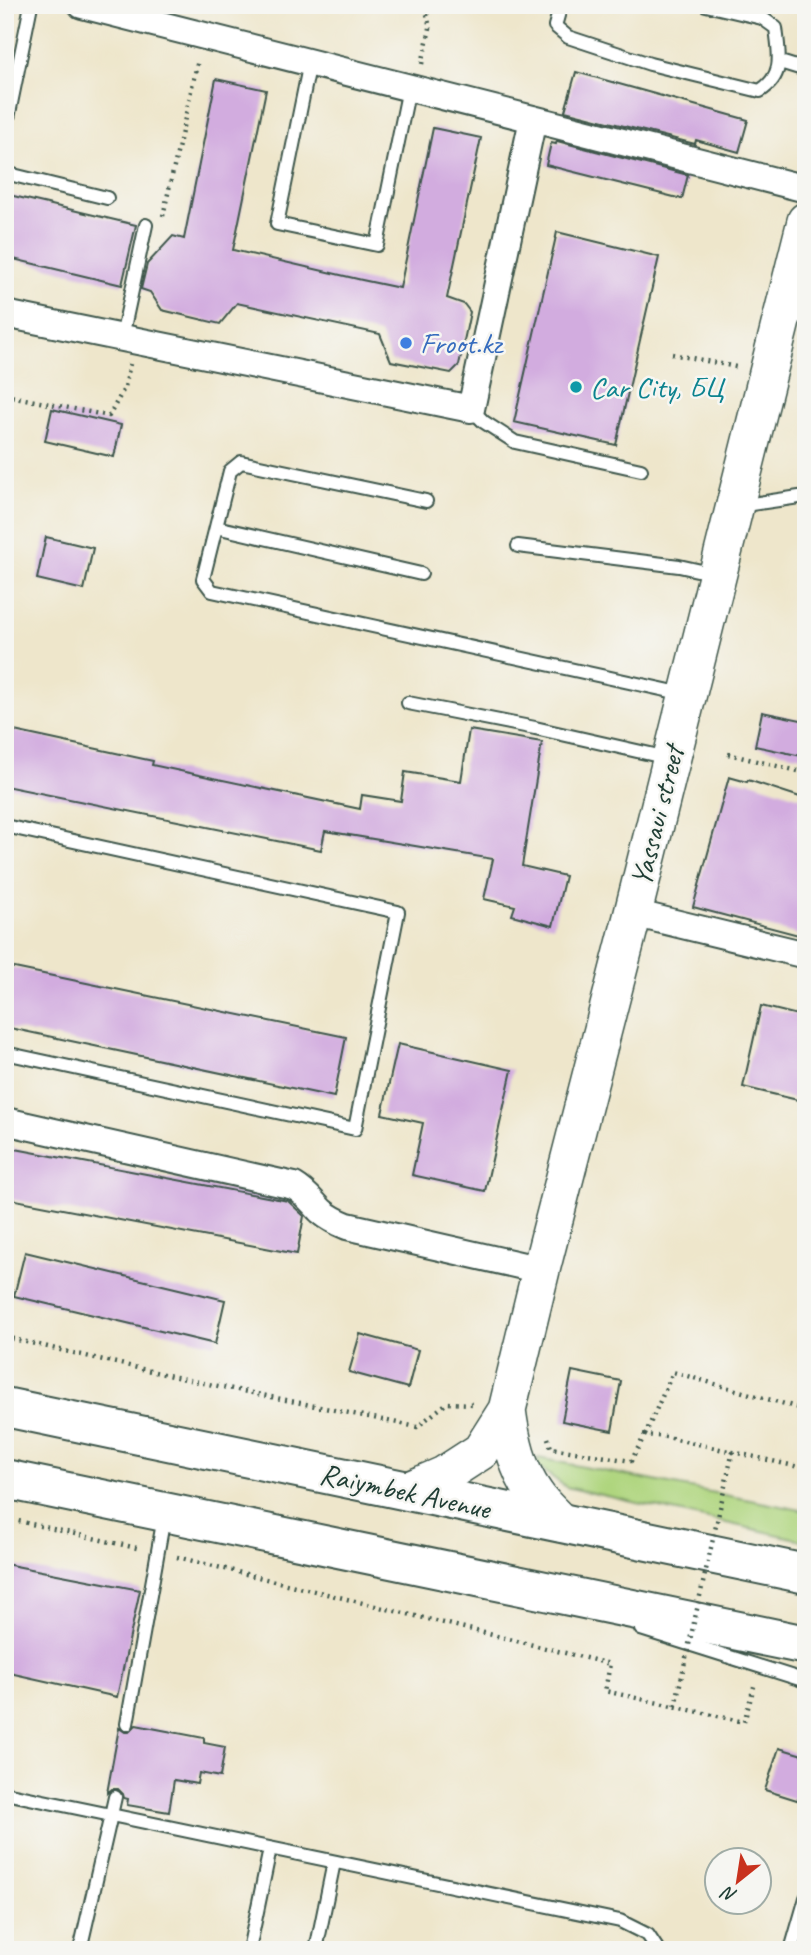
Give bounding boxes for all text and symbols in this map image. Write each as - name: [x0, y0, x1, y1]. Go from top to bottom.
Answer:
- place label: Froot.kz: [420, 324, 504, 362]
- marker: Froot.kz: [398, 335, 414, 351]
- place label: Car City, БЦ: [590, 368, 726, 406]
- marker: Car City, БЦ: [568, 379, 584, 395]
- street label: Yassaui street: [621, 738, 694, 890]
- street label: Raiymbek Avenue: [316, 1454, 496, 1528]
- north arrow: [702, 1846, 772, 1916]
- text: N: [716, 1880, 741, 1908]

